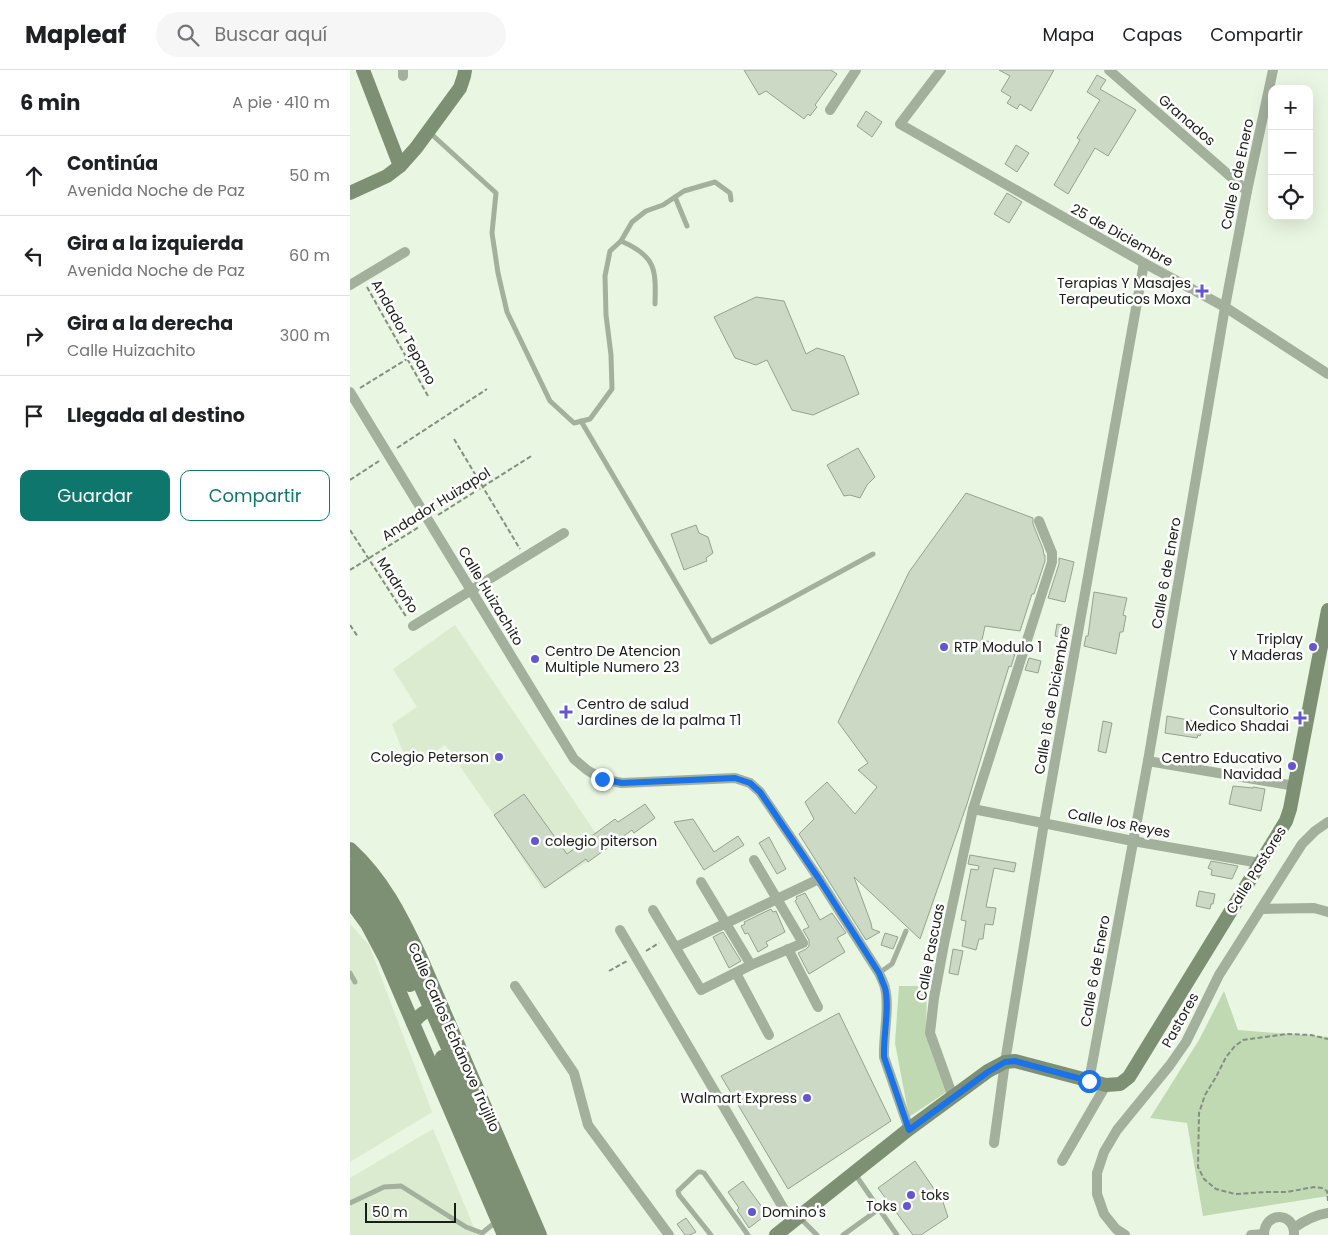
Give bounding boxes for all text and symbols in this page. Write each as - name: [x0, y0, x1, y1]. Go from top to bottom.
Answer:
- search box: [156, 12, 506, 57]
- text: Mapleaf: [25, 18, 126, 51]
- icon: search: [174, 21, 202, 49]
- text: Buscar aquí: [214, 21, 327, 48]
- text: Mapa: [1042, 22, 1095, 47]
- text: Capas: [1123, 22, 1182, 47]
- text: Compartir: [1210, 22, 1303, 47]
- map controls: [1268, 85, 1313, 220]
- button: +: [1268, 85, 1313, 130]
- text: 6 min: [20, 88, 80, 117]
- street label: Granados: [1154, 90, 1220, 150]
- text: A pie · 410 m: [232, 91, 330, 114]
- street label: Calle 6 de Enero: [1215, 117, 1259, 231]
- button: −: [1268, 130, 1313, 175]
- text: Continúa: [67, 150, 158, 177]
- icon: ahead: [20, 162, 48, 190]
- text: 50 m: [289, 164, 330, 187]
- button: locate: [1268, 175, 1313, 220]
- text: Avenida Noche de Paz: [67, 179, 245, 202]
- street label: 25 de Diciembre: [1067, 199, 1177, 272]
- text: Gira a la izquierda: [67, 230, 244, 257]
- icon: left: [20, 242, 48, 270]
- text: 60 m: [289, 244, 330, 267]
- text: Avenida Noche de Paz: [67, 259, 245, 282]
- place label: Terapias Y Masajes Terapeuticos Moxa: [1057, 273, 1191, 309]
- street label: Andador Tepano: [367, 276, 441, 388]
- marker: Terapias Y Masajes Terapeuticos Moxa: [1195, 284, 1209, 298]
- text: Gira a la derecha: [67, 310, 233, 337]
- icon: right: [20, 322, 48, 350]
- text: 300 m: [280, 324, 330, 347]
- text: Calle Huizachito: [67, 339, 196, 362]
- icon: arrive: [20, 402, 48, 430]
- text: Llegada al destino: [67, 402, 245, 429]
- street label: Andador Huizapol: [378, 463, 494, 545]
- button: Guardar: [20, 470, 170, 521]
- button: Compartir: [180, 470, 330, 521]
- street label: Calle 6 de Enero: [1146, 516, 1186, 630]
- street label: Calle Huizachito: [453, 543, 529, 649]
- street label: Madroño: [372, 553, 424, 617]
- street label: Calle 16 de Diciembre: [1029, 624, 1075, 776]
- place label: Triplay Y Maderas: [1229, 629, 1303, 665]
- place label: RTP Modulo 1: [954, 637, 1042, 657]
- place label: Centro De Atencion Multiple Numero 23: [545, 641, 681, 677]
- marker: RTP Modulo 1: [938, 641, 950, 653]
- marker: Triplay Y Maderas: [1307, 641, 1319, 653]
- marker: Centro De Atencion Multiple Numero 23: [529, 653, 541, 665]
- place label: Centro de salud Jardines de la palma T1: [577, 694, 741, 730]
- place label: Consultorio Medico Shadai: [1185, 700, 1289, 736]
- marker: Centro de salud Jardines de la palma T1: [559, 705, 573, 719]
- marker: Consultorio Medico Shadai: [1293, 711, 1307, 725]
- place label: Colegio Peterson: [370, 747, 489, 767]
- place label: Centro Educativo Navidad: [1162, 748, 1282, 784]
- marker: Colegio Peterson: [493, 751, 505, 763]
- marker: Centro Educativo Navidad: [1286, 760, 1298, 772]
- route end: [591, 768, 614, 791]
- street label: Calle los Reyes: [1066, 803, 1172, 843]
- street label: Calle Pastores: [1221, 822, 1291, 918]
- place label: colegio piterson: [545, 831, 657, 851]
- marker: colegio piterson: [529, 835, 541, 847]
- street label: Calle Pascuas: [911, 902, 949, 1002]
- street label: Calle 6 de Enero: [1075, 914, 1115, 1028]
- street label: Calle Carlos Echánove Trujillo: [403, 939, 505, 1135]
- street label: Pastores: [1157, 989, 1203, 1051]
- route start: [1078, 1070, 1101, 1093]
- place label: Walmart Express: [681, 1088, 797, 1108]
- marker: Walmart Express: [801, 1092, 813, 1104]
- place label: toks: [921, 1185, 950, 1205]
- marker: toks: [905, 1189, 917, 1201]
- place label: Toks: [866, 1196, 897, 1216]
- scale bar: [365, 1200, 456, 1223]
- marker: Toks: [901, 1200, 913, 1212]
- text: 50 m: [372, 1202, 408, 1222]
- place label: Domino's: [762, 1202, 826, 1222]
- marker: Domino's: [746, 1206, 758, 1218]

